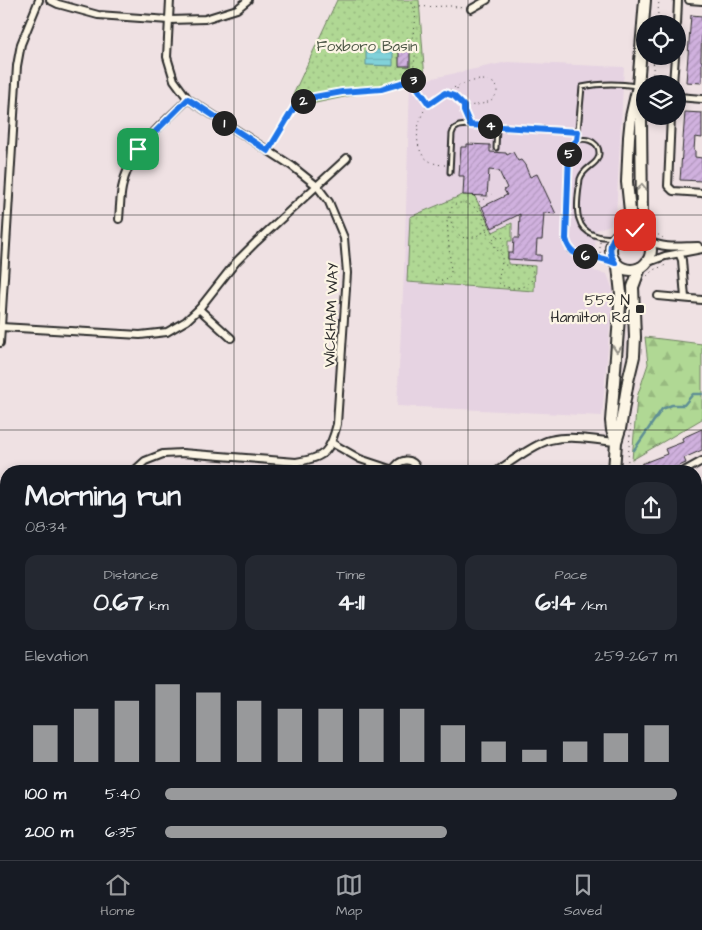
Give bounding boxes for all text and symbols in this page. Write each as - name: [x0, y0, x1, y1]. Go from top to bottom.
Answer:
- map controls: [636, 15, 686, 125]
- button: locate: [636, 15, 686, 65]
- park label: Foxboro Basin: [316, 36, 418, 57]
- pin: 3: [400, 68, 426, 92]
- text: 3: [410, 70, 417, 90]
- button: layers: [636, 75, 686, 125]
- pin: 2: [290, 88, 316, 114]
- text: 2: [299, 91, 308, 111]
- pin: 1: [212, 110, 236, 136]
- text: 1: [224, 113, 225, 133]
- pin: 4: [478, 114, 502, 138]
- text: 4: [486, 116, 495, 136]
- pin: [117, 128, 159, 170]
- icon: arrive: [124, 135, 152, 163]
- pin: 5: [556, 142, 582, 166]
- text: 5: [565, 144, 574, 164]
- one-way arrow: [636, 182, 647, 190]
- pin: [614, 209, 656, 251]
- icon: check: [621, 216, 649, 244]
- pin: 6: [572, 244, 598, 268]
- text: 6: [581, 246, 590, 266]
- street label: WICKHAM WAY: [319, 262, 344, 368]
- place label: 559 N Hamilton Rd: [551, 290, 630, 328]
- marker: 559 N Hamilton Rd: [634, 303, 646, 315]
- one-way arrow: [612, 345, 623, 353]
- text: Morning run: [25, 477, 181, 516]
- button: share: [625, 482, 677, 534]
- text: 08:34: [25, 516, 67, 538]
- text: Distance: [104, 565, 158, 585]
- text: Time: [336, 565, 366, 585]
- text: Pace: [555, 565, 587, 585]
- text: 0.67: [93, 585, 144, 620]
- text: 4:11: [337, 585, 365, 620]
- text: 6:14: [535, 585, 575, 620]
- text: km: [144, 596, 169, 616]
- text: /km: [575, 596, 607, 616]
- text: Elevation: [25, 645, 88, 667]
- text: 259–267 m: [595, 645, 677, 667]
- text: 100 m: [25, 783, 66, 805]
- text: 5:40: [105, 783, 140, 805]
- text: 200 m: [25, 821, 73, 843]
- text: 6:35: [105, 821, 137, 843]
- tab: Home: [100, 871, 135, 921]
- tab: Map: [335, 871, 363, 921]
- tab: Saved: [564, 871, 602, 921]

